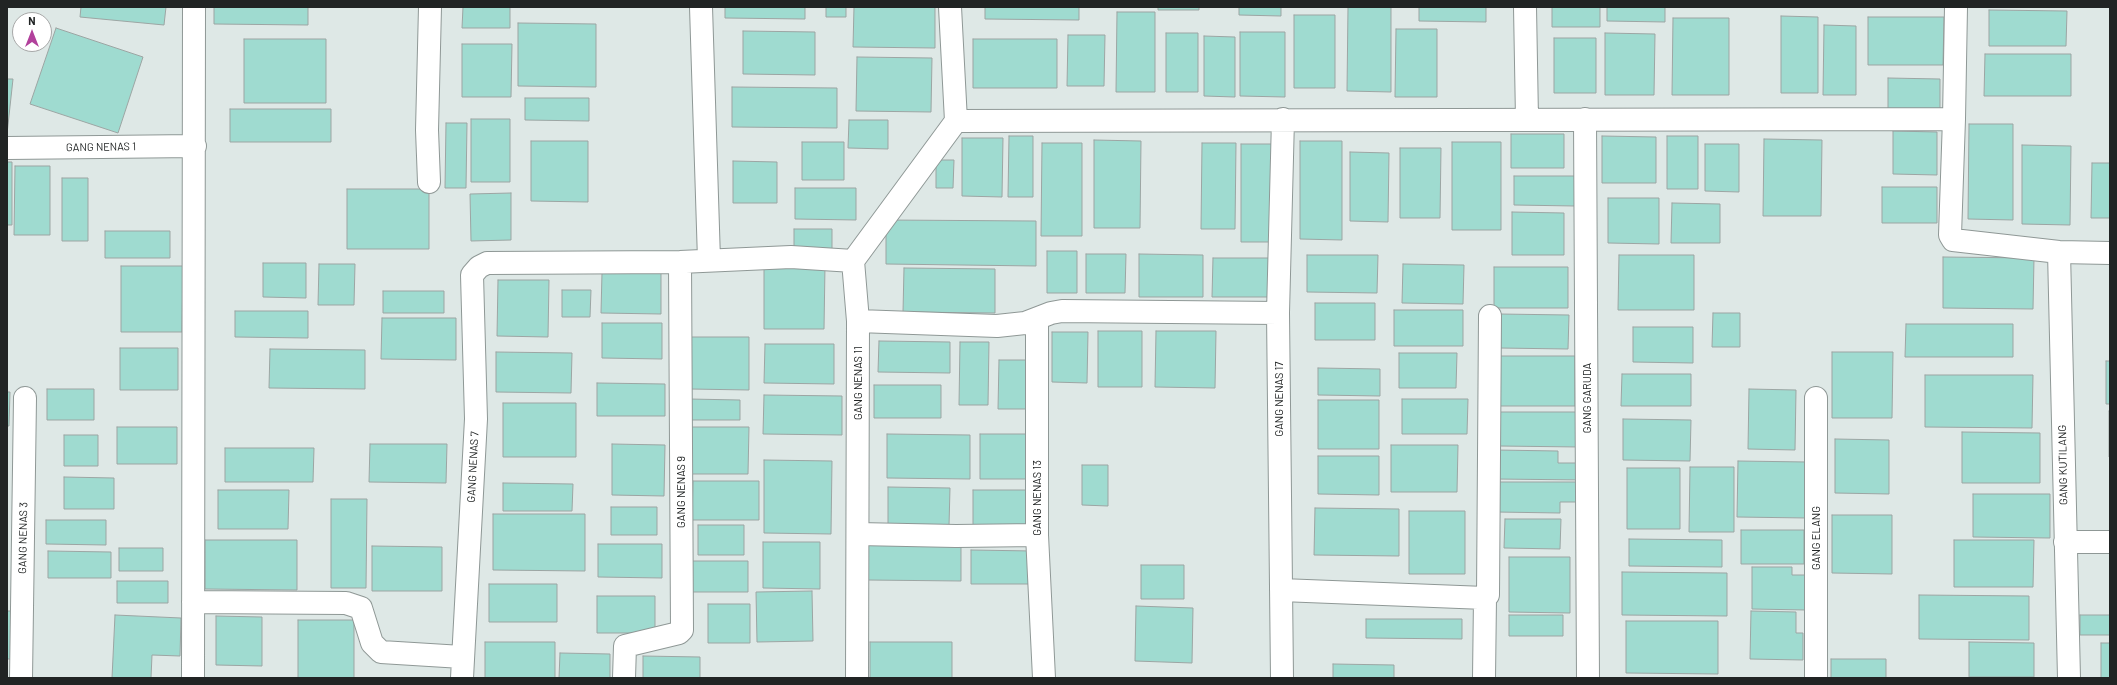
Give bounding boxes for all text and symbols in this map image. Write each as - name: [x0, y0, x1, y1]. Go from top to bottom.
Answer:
- north arrow: [12, 12, 52, 52]
- text: N: [28, 14, 36, 27]
- street label: GANG NENAS 1: [66, 140, 136, 154]
- street label: GANG NENAS 11: [851, 346, 865, 420]
- street label: GANG NENAS 17: [1272, 361, 1286, 437]
- street label: GANG GARUDA: [1580, 363, 1594, 433]
- street label: GANG KUTILANG: [2056, 425, 2070, 505]
- street label: GANG NENAS 7: [465, 431, 481, 503]
- street label: GANG NENAS 9: [674, 456, 688, 528]
- street label: GANG NENAS 13: [1030, 460, 1044, 536]
- street label: GANG NENAS 3: [16, 502, 30, 574]
- street label: GANG ELANG: [1809, 506, 1823, 570]

